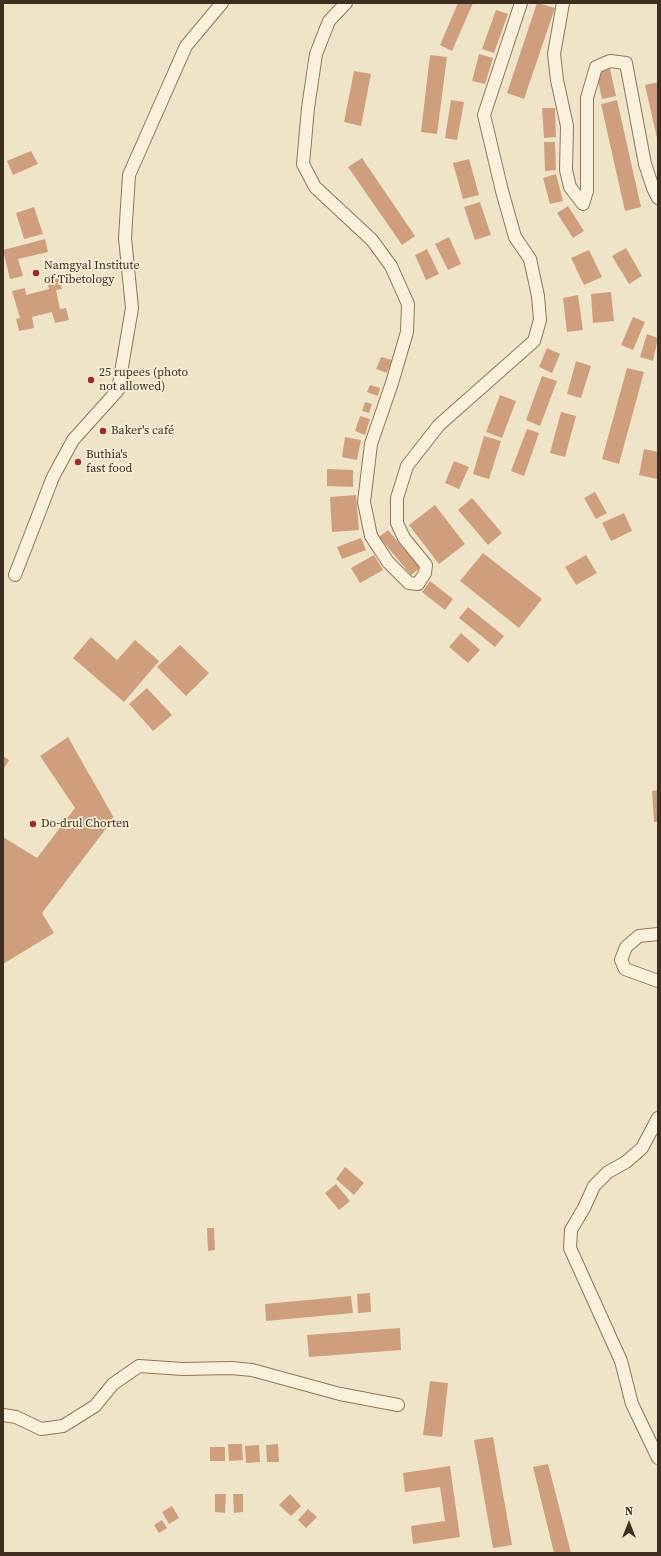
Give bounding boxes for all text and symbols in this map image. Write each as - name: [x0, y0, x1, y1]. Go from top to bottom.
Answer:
- place label: Namgyal Institute of Tibetology: [44, 259, 140, 287]
- marker: Namgyal Institute of Tibetology: [31, 268, 41, 278]
- place label: 25 rupees (photo not allowed): [99, 366, 188, 394]
- marker: 25 rupees (photo not allowed): [86, 375, 96, 385]
- place label: Baker's café: [111, 424, 174, 438]
- marker: Baker's café: [98, 426, 108, 436]
- place label: Buthia's fast food: [86, 448, 132, 476]
- marker: Buthia's fast food: [73, 457, 83, 467]
- place label: Do-drul Chorten: [41, 817, 129, 831]
- marker: Do-drul Chorten: [28, 819, 38, 829]
- north arrow: [609, 1504, 649, 1544]
- text: N: [625, 1504, 633, 1519]

